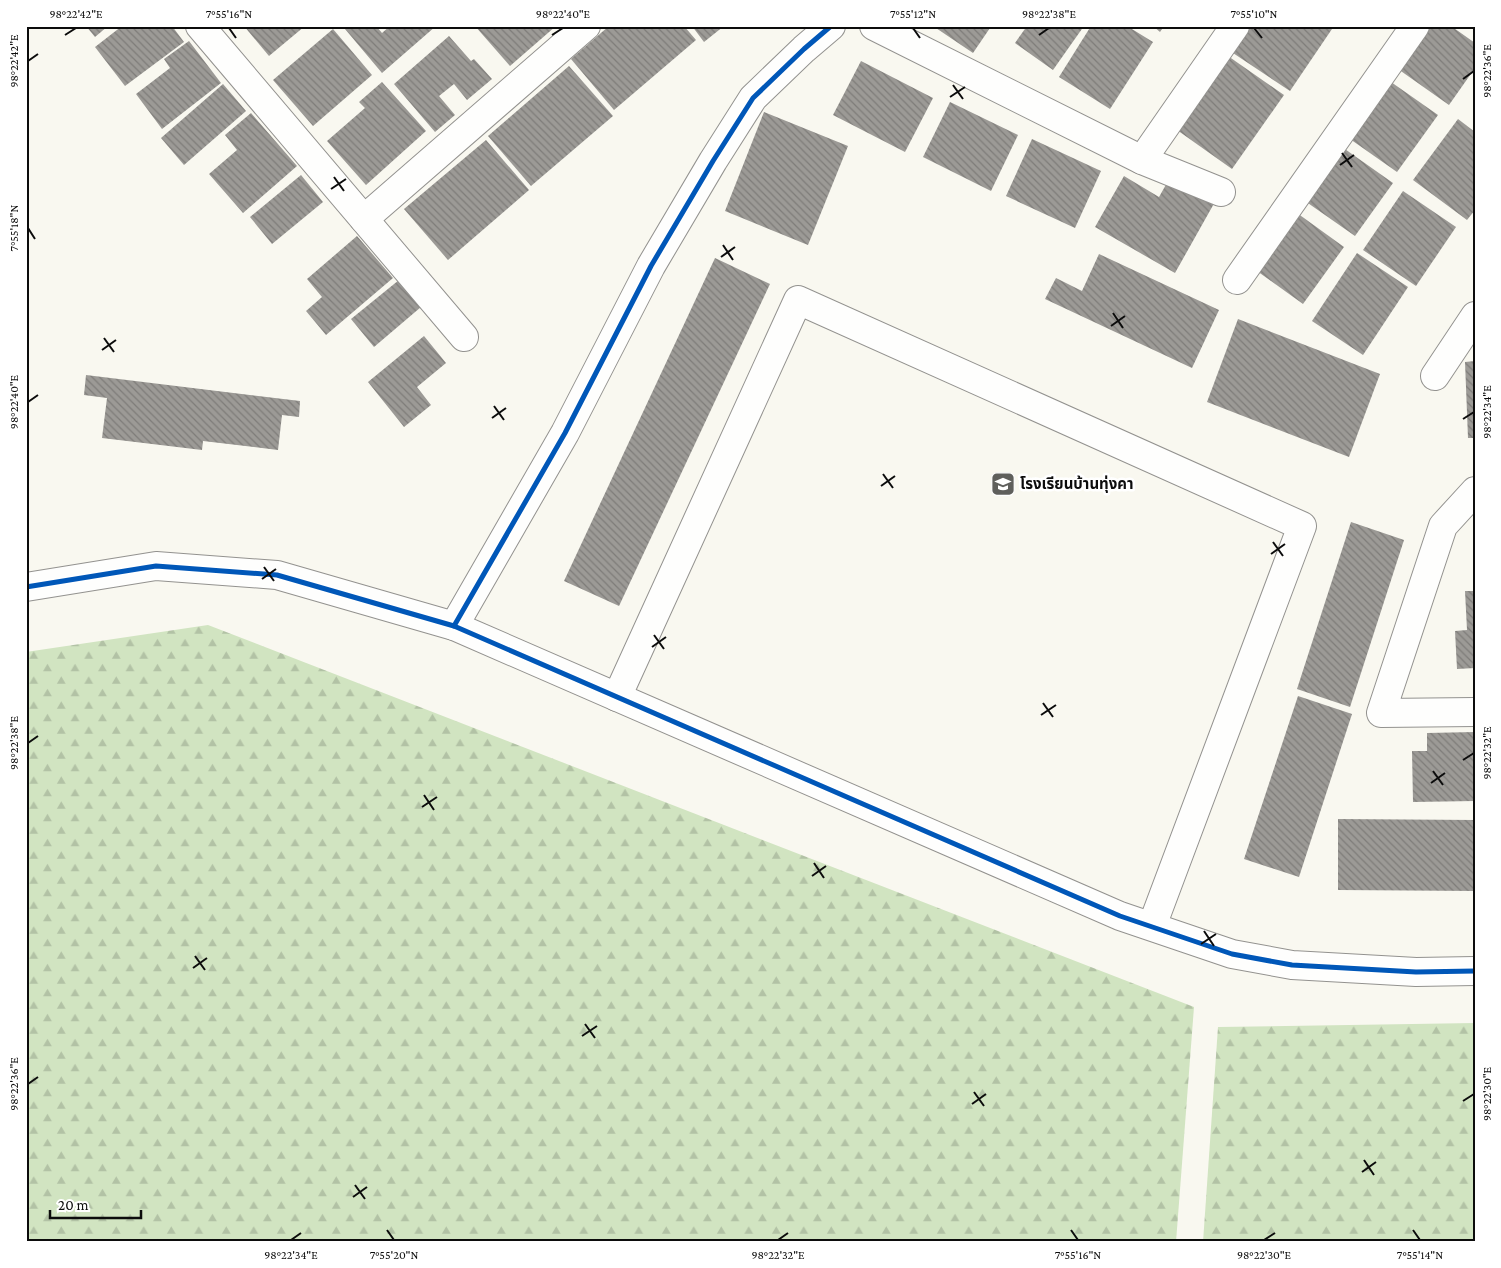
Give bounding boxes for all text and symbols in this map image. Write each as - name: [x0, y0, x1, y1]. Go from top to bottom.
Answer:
- text: 98°22'42"E: [49, 7, 103, 21]
- text: 7°55'16"N: [206, 7, 252, 21]
- text: 98°22'40"E: [536, 7, 591, 21]
- text: 7°55'12"N: [890, 7, 936, 21]
- text: 98°22'38"E: [1022, 7, 1076, 21]
- text: 7°55'10"N: [1230, 7, 1278, 21]
- text: 98°22'42"E: [7, 34, 21, 88]
- text: 98°22'36"E: [1480, 44, 1494, 98]
- text: 7°55'18"N: [7, 205, 21, 251]
- text: 98°22'40"E: [7, 374, 21, 429]
- text: 98°22'34"E: [1480, 385, 1494, 439]
- school or university icon: โรงเรียนบ้านทุ่งคา: [990, 471, 1016, 497]
- place label: โรงเรียนบ้านทุ่งคา: [1020, 475, 1134, 493]
- text: 98°22'38"E: [7, 716, 21, 770]
- text: 98°22'32"E: [1480, 726, 1494, 780]
- text: 98°22'36"E: [7, 1057, 21, 1111]
- text: 98°22'30"E: [1480, 1066, 1494, 1121]
- scale bar: [50, 1188, 141, 1220]
- text: 20 m: [58, 1197, 89, 1213]
- text: 98°22'34"E: [264, 1248, 318, 1262]
- text: 7°55'20"N: [370, 1248, 418, 1262]
- text: 98°22'32"E: [751, 1248, 805, 1262]
- text: 7°55'16"N: [1055, 1248, 1101, 1262]
- text: 98°22'30"E: [1237, 1248, 1292, 1262]
- text: 7°55'14"N: [1397, 1248, 1443, 1262]

